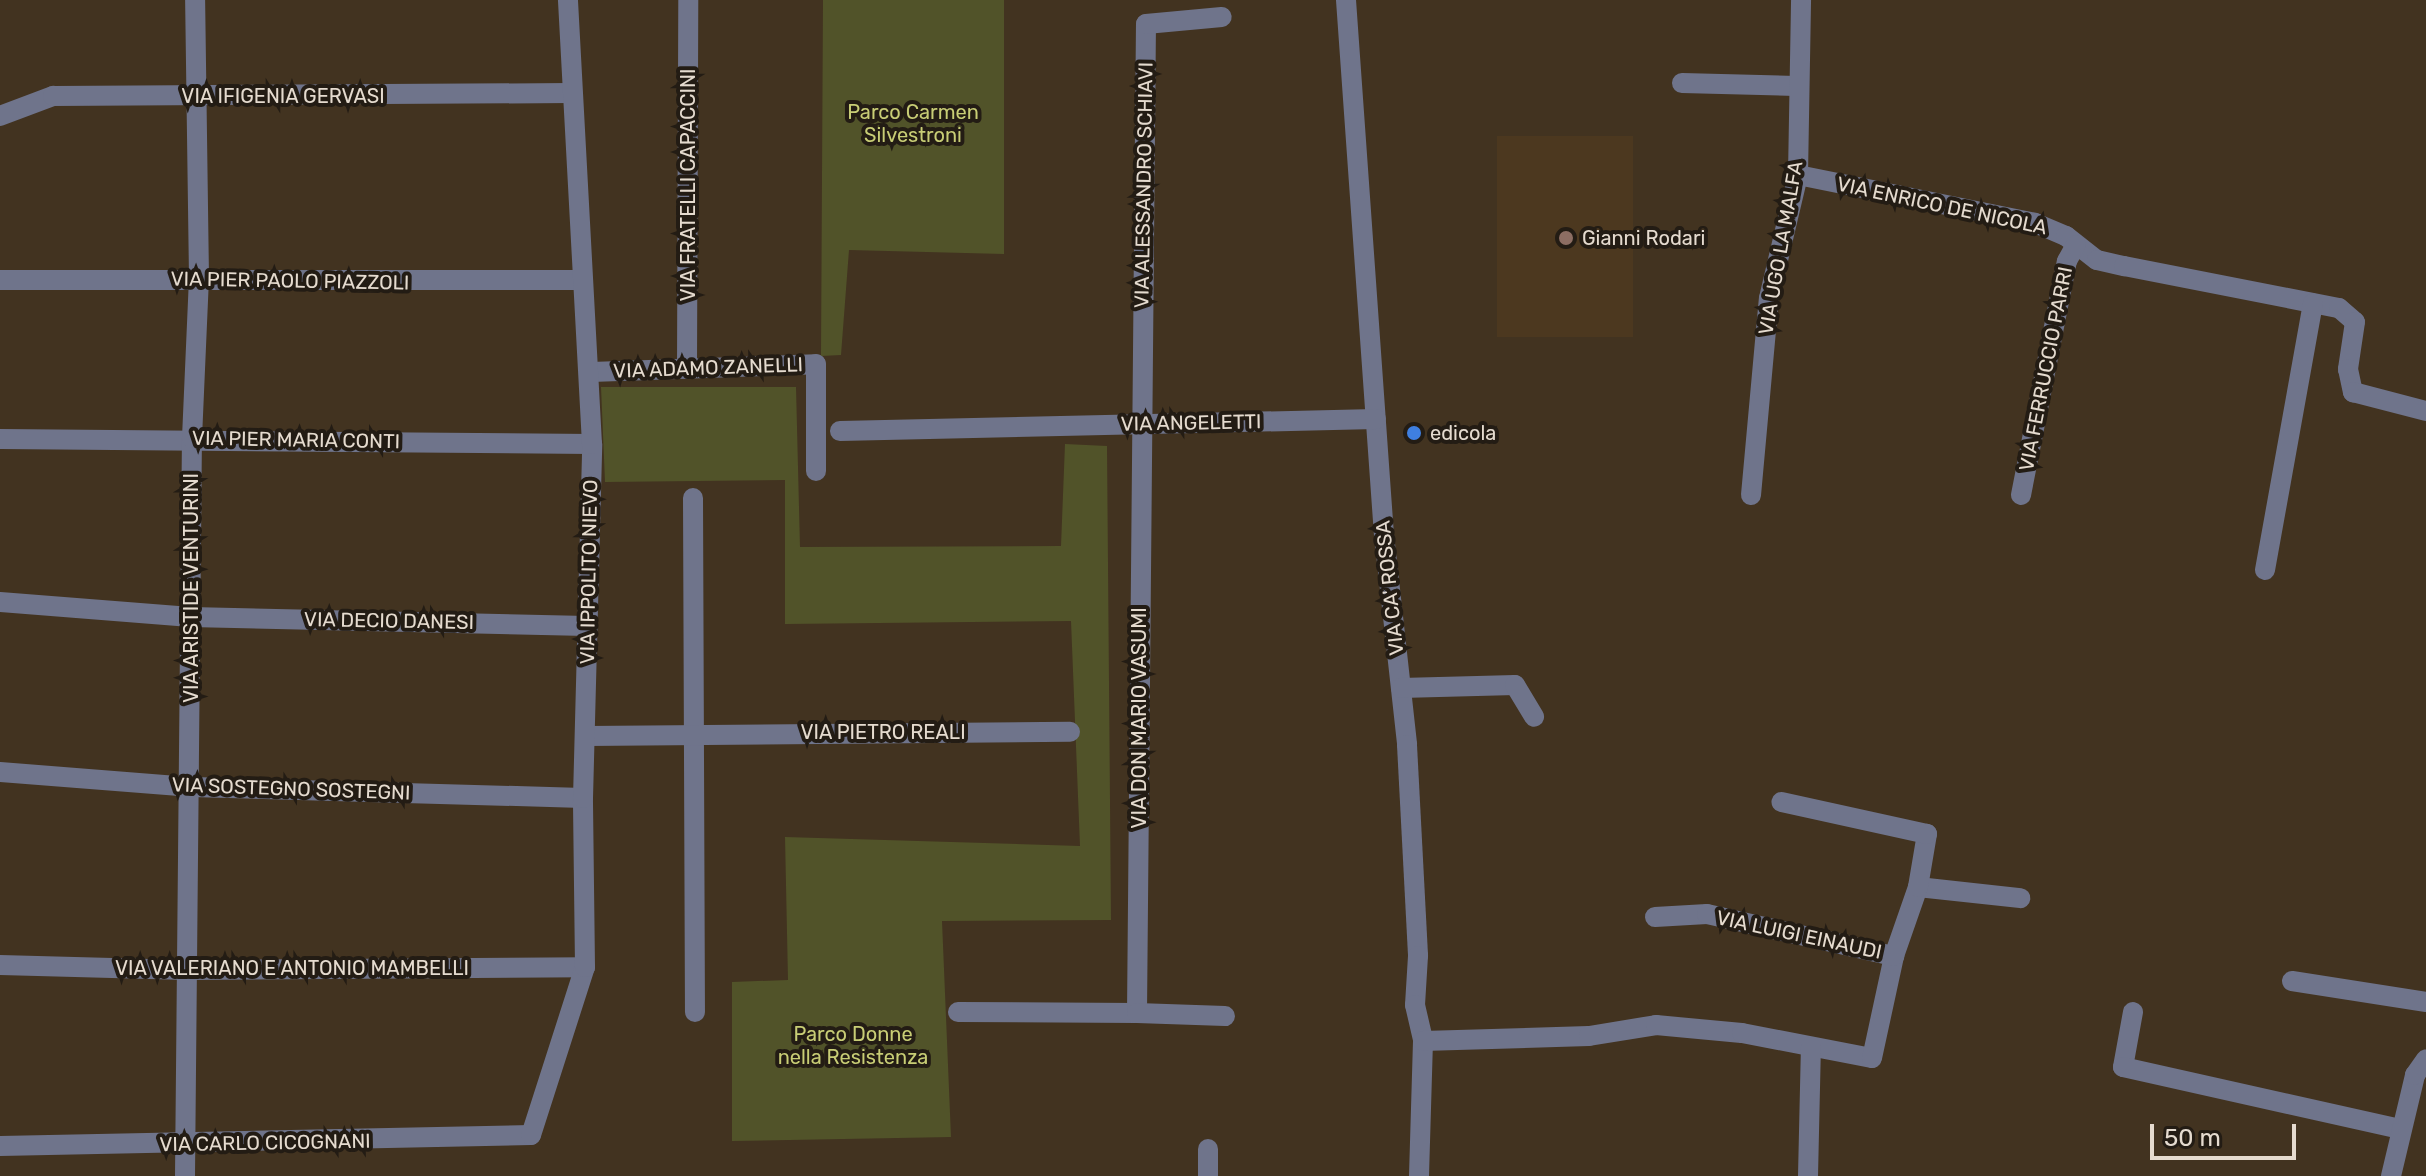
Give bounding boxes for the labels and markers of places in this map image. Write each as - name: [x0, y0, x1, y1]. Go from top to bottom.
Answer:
- place label: Gianni Rodari: [1582, 226, 1705, 250]
- marker: Gianni Rodari: [1557, 229, 1575, 247]
- place label: edicola: [1430, 421, 1496, 445]
- marker: edicola: [1405, 424, 1423, 442]

